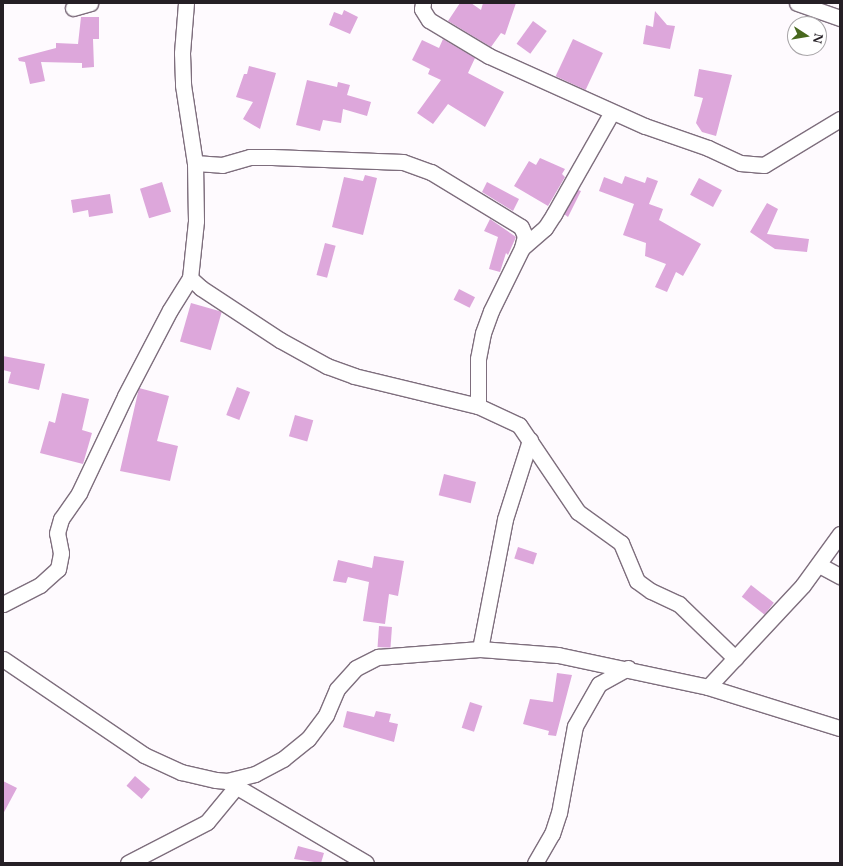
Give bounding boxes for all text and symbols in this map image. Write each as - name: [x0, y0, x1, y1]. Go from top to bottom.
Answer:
- north arrow: [787, 16, 827, 56]
- text: N: [810, 32, 826, 45]

